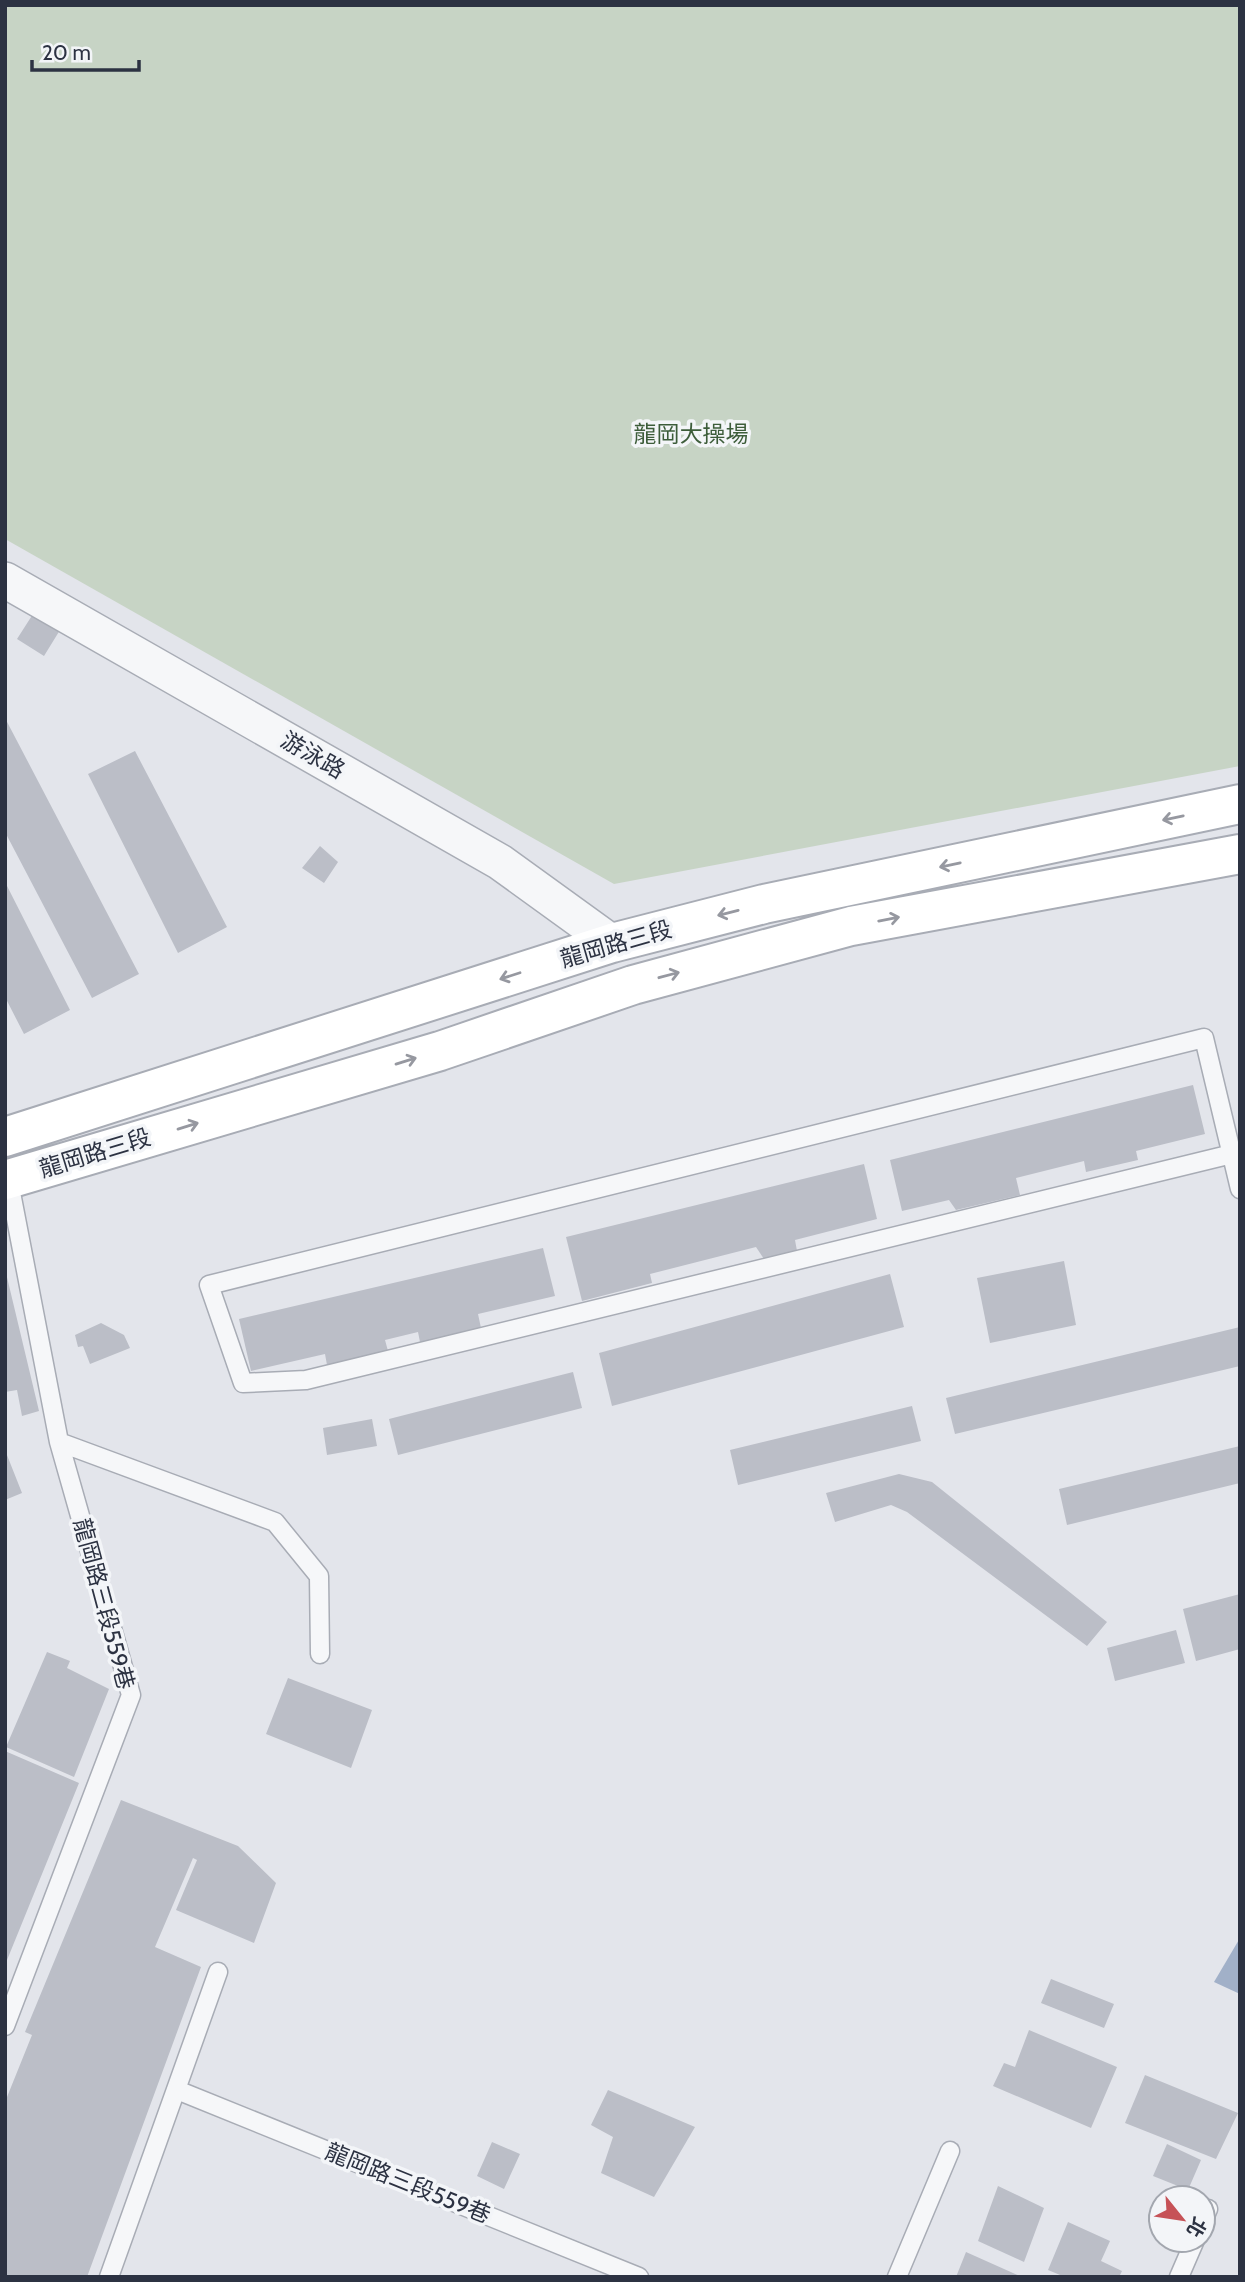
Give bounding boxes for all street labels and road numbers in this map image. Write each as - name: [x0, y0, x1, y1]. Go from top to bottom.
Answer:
- street label: 游泳路: [276, 726, 350, 784]
- street label: 龍岡路三段: [557, 915, 675, 973]
- street label: 龍岡路三段: [36, 1123, 154, 1183]
- street label: 龍岡路三段559巷: [68, 1515, 140, 1693]
- street label: 龍岡路三段559巷: [321, 2137, 495, 2229]

